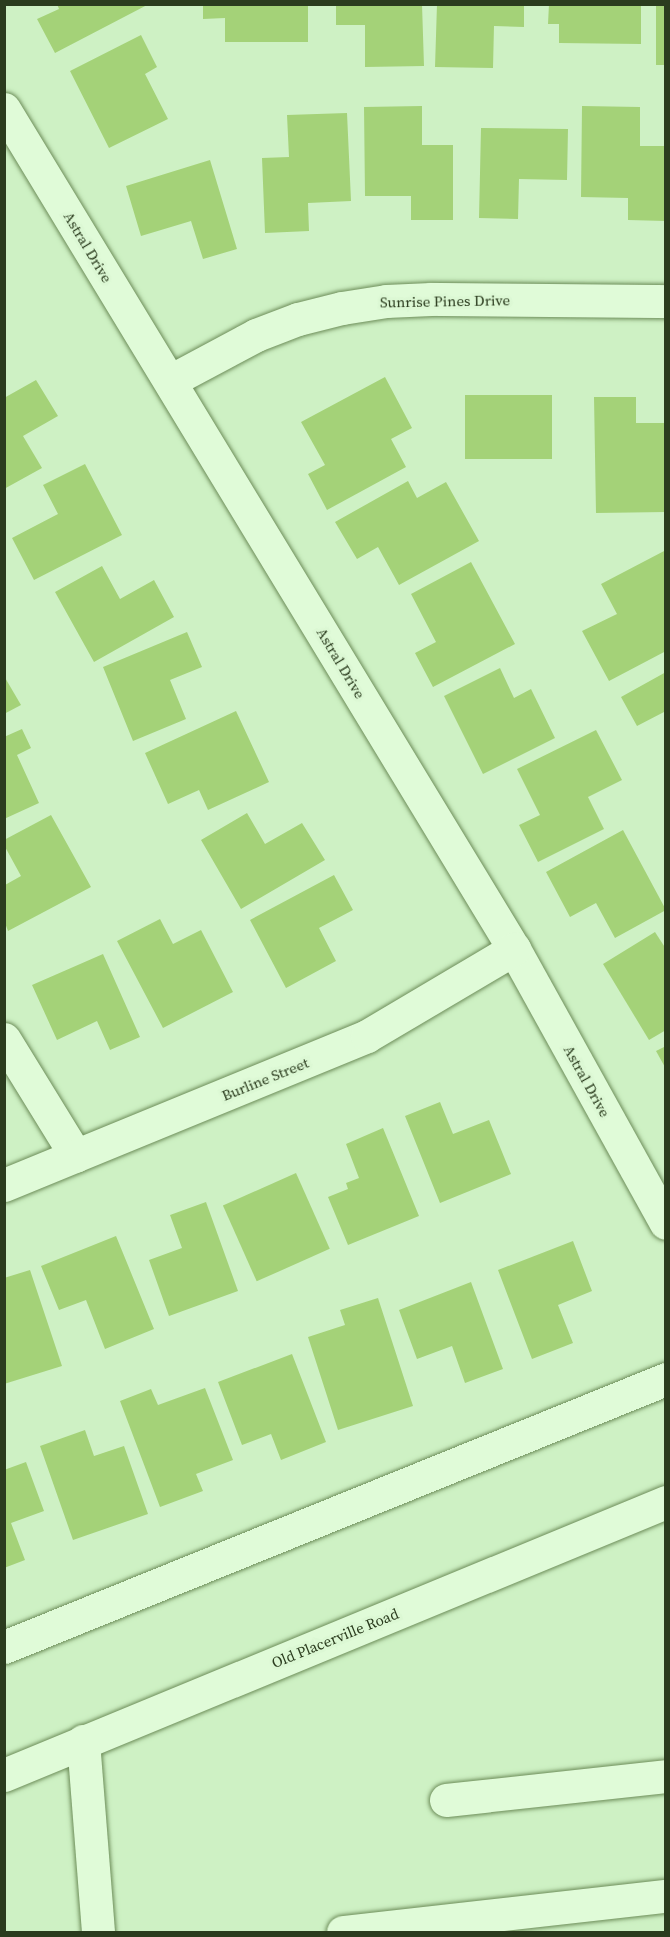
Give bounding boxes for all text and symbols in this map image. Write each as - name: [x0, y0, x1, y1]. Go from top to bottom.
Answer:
- street label: Astral Drive: [60, 208, 116, 286]
- street label: Sunrise Pines Drive: [380, 291, 510, 311]
- street label: Astral Drive: [313, 624, 369, 702]
- street label: Astral Drive: [560, 1042, 614, 1120]
- street label: Burline Street: [219, 1053, 311, 1105]
- street label: Old Placerville Road: [269, 1604, 401, 1672]

